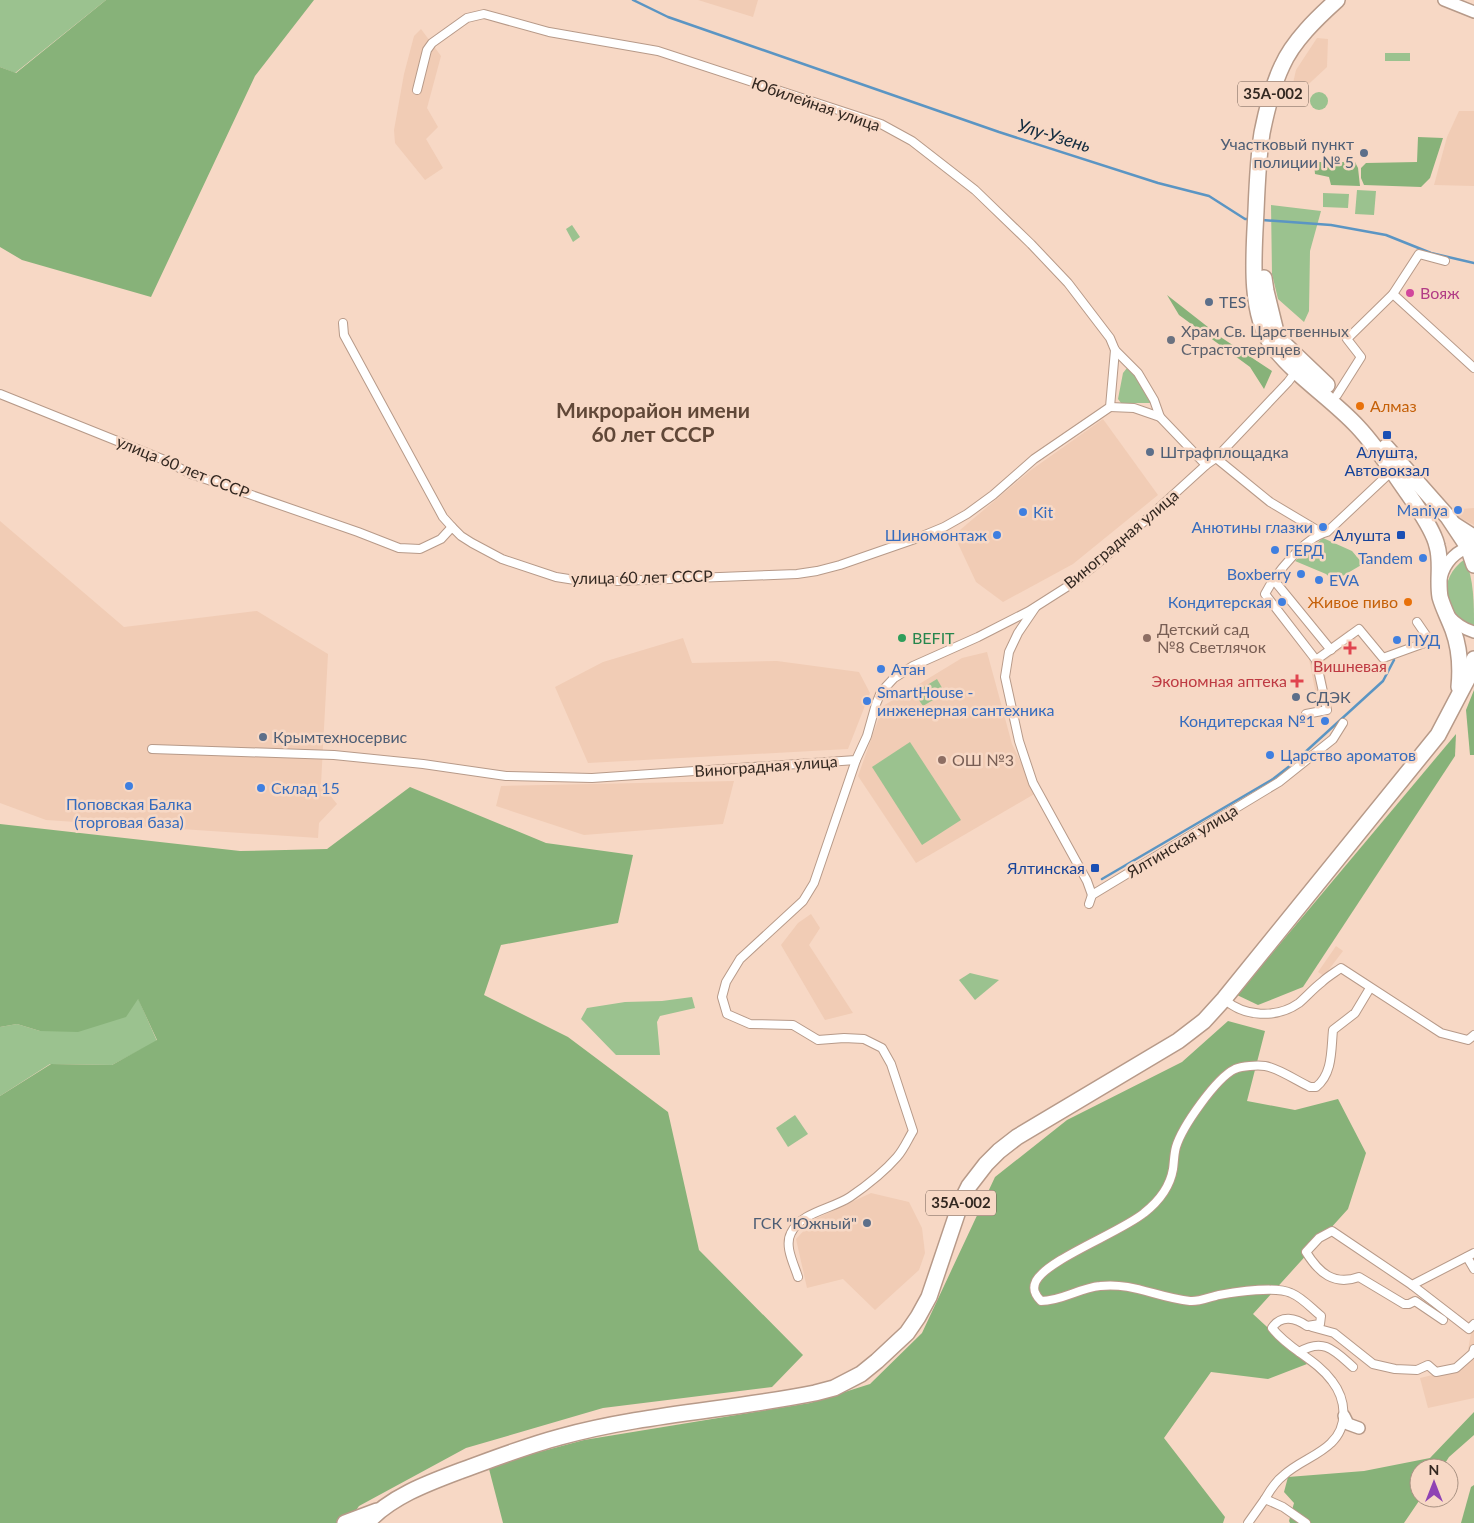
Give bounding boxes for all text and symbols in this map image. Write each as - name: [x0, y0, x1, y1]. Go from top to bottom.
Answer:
- street label: Юбилейная улица: [749, 73, 883, 134]
- road number: 35А-002: [1238, 82, 1308, 106]
- water label: Улу-Узень: [1015, 114, 1093, 157]
- place label: Участковый пункт полиции № 5: [1220, 134, 1354, 171]
- marker: Участковый пункт полиции № 5: [1358, 147, 1370, 159]
- place label: Вояж: [1420, 283, 1460, 302]
- marker: Вояж: [1404, 287, 1416, 299]
- place label: TES: [1219, 292, 1246, 311]
- marker: TES: [1203, 296, 1215, 308]
- place label: Храм Св. Царственных Страстотерпцев: [1181, 321, 1349, 358]
- marker: Храм Св. Царственных Страстотерпцев: [1165, 334, 1177, 346]
- place label: Алмаз: [1370, 396, 1417, 415]
- district label: Микрорайон имени 60 лет СССР: [556, 397, 750, 446]
- marker: Алмаз: [1354, 400, 1366, 412]
- marker: Алушта, Автовокзал: [1381, 429, 1393, 441]
- street label: улица 60 лет СССР: [114, 431, 253, 502]
- place label: Штрафплощадка: [1160, 442, 1289, 461]
- place label: Алушта, Автовокзал: [1344, 442, 1430, 479]
- marker: Штрафплощадка: [1144, 446, 1156, 458]
- street label: Виноградная улица: [1060, 485, 1182, 592]
- place label: Maniya: [1397, 500, 1448, 519]
- place label: Kit: [1033, 502, 1053, 521]
- marker: Maniya: [1452, 504, 1464, 516]
- marker: Kit: [1017, 506, 1029, 518]
- place label: Анютины глазки: [1191, 517, 1313, 536]
- marker: Анютины глазки: [1317, 521, 1329, 533]
- place label: Шиномонтаж: [885, 525, 987, 544]
- place label: Алушта: [1333, 525, 1391, 544]
- marker: Шиномонтаж: [991, 529, 1003, 541]
- marker: Алушта: [1395, 529, 1407, 541]
- place label: ГЕРД: [1285, 540, 1324, 559]
- marker: ГЕРД: [1269, 544, 1281, 556]
- place label: Tandem: [1358, 548, 1413, 567]
- marker: Tandem: [1417, 552, 1429, 564]
- place label: Boxberry: [1227, 564, 1292, 583]
- street label: улица 60 лет СССР: [571, 566, 713, 587]
- marker: Boxberry: [1295, 568, 1307, 580]
- place label: EVA: [1329, 570, 1359, 589]
- marker: EVA: [1313, 574, 1325, 586]
- place label: Кондитерская: [1168, 592, 1272, 611]
- place label: Живое пиво: [1308, 592, 1398, 611]
- marker: Кондитерская: [1276, 596, 1288, 608]
- marker: Живое пиво: [1402, 596, 1414, 608]
- place label: Детский сад №8 Светлячок: [1157, 619, 1267, 656]
- place label: BEFIT: [912, 628, 955, 647]
- place label: ПУД: [1407, 630, 1441, 649]
- marker: BEFIT: [896, 632, 908, 644]
- marker: Детский сад №8 Светлячок: [1141, 632, 1153, 644]
- marker: ПУД: [1391, 634, 1403, 646]
- marker: Вишневая: [1344, 642, 1356, 654]
- place label: Вишневая: [1313, 656, 1387, 675]
- place label: Атан: [891, 659, 926, 678]
- marker: Атан: [875, 663, 887, 675]
- place label: Экономная аптека: [1152, 671, 1287, 690]
- marker: Экономная аптека: [1291, 675, 1303, 687]
- place label: SmartHouse - инженерная сантехника: [877, 682, 1054, 719]
- place label: СДЭК: [1306, 687, 1351, 706]
- marker: СДЭК: [1290, 691, 1302, 703]
- marker: SmartHouse - инженерная сантехника: [861, 695, 873, 707]
- place label: Кондитерская №1: [1179, 711, 1315, 730]
- marker: Кондитерская №1: [1319, 715, 1331, 727]
- place label: Крымтехносервис: [273, 727, 408, 746]
- marker: Крымтехносервис: [257, 731, 269, 743]
- place label: Царство ароматов: [1280, 745, 1416, 764]
- marker: Царство ароматов: [1264, 749, 1276, 761]
- place label: ОШ №3: [952, 750, 1014, 769]
- street label: Виноградная улица: [694, 751, 838, 780]
- marker: ОШ №3: [936, 754, 948, 766]
- place label: Склад 15: [271, 778, 340, 797]
- marker: Поповская Балка (торговая база): [123, 780, 135, 792]
- marker: Склад 15: [255, 782, 267, 794]
- place label: Поповская Балка (торговая база): [66, 794, 192, 831]
- street label: Ялтинская улица: [1122, 800, 1241, 882]
- place label: Ялтинская: [1006, 858, 1085, 877]
- marker: Ялтинская: [1089, 862, 1101, 874]
- road number: 35А-002: [926, 1190, 996, 1216]
- place label: ГСК "Южный": [753, 1213, 857, 1232]
- marker: ГСК "Южный": [861, 1217, 873, 1229]
- north arrow: [1409, 1458, 1459, 1508]
- text: N: [1429, 1461, 1439, 1478]

